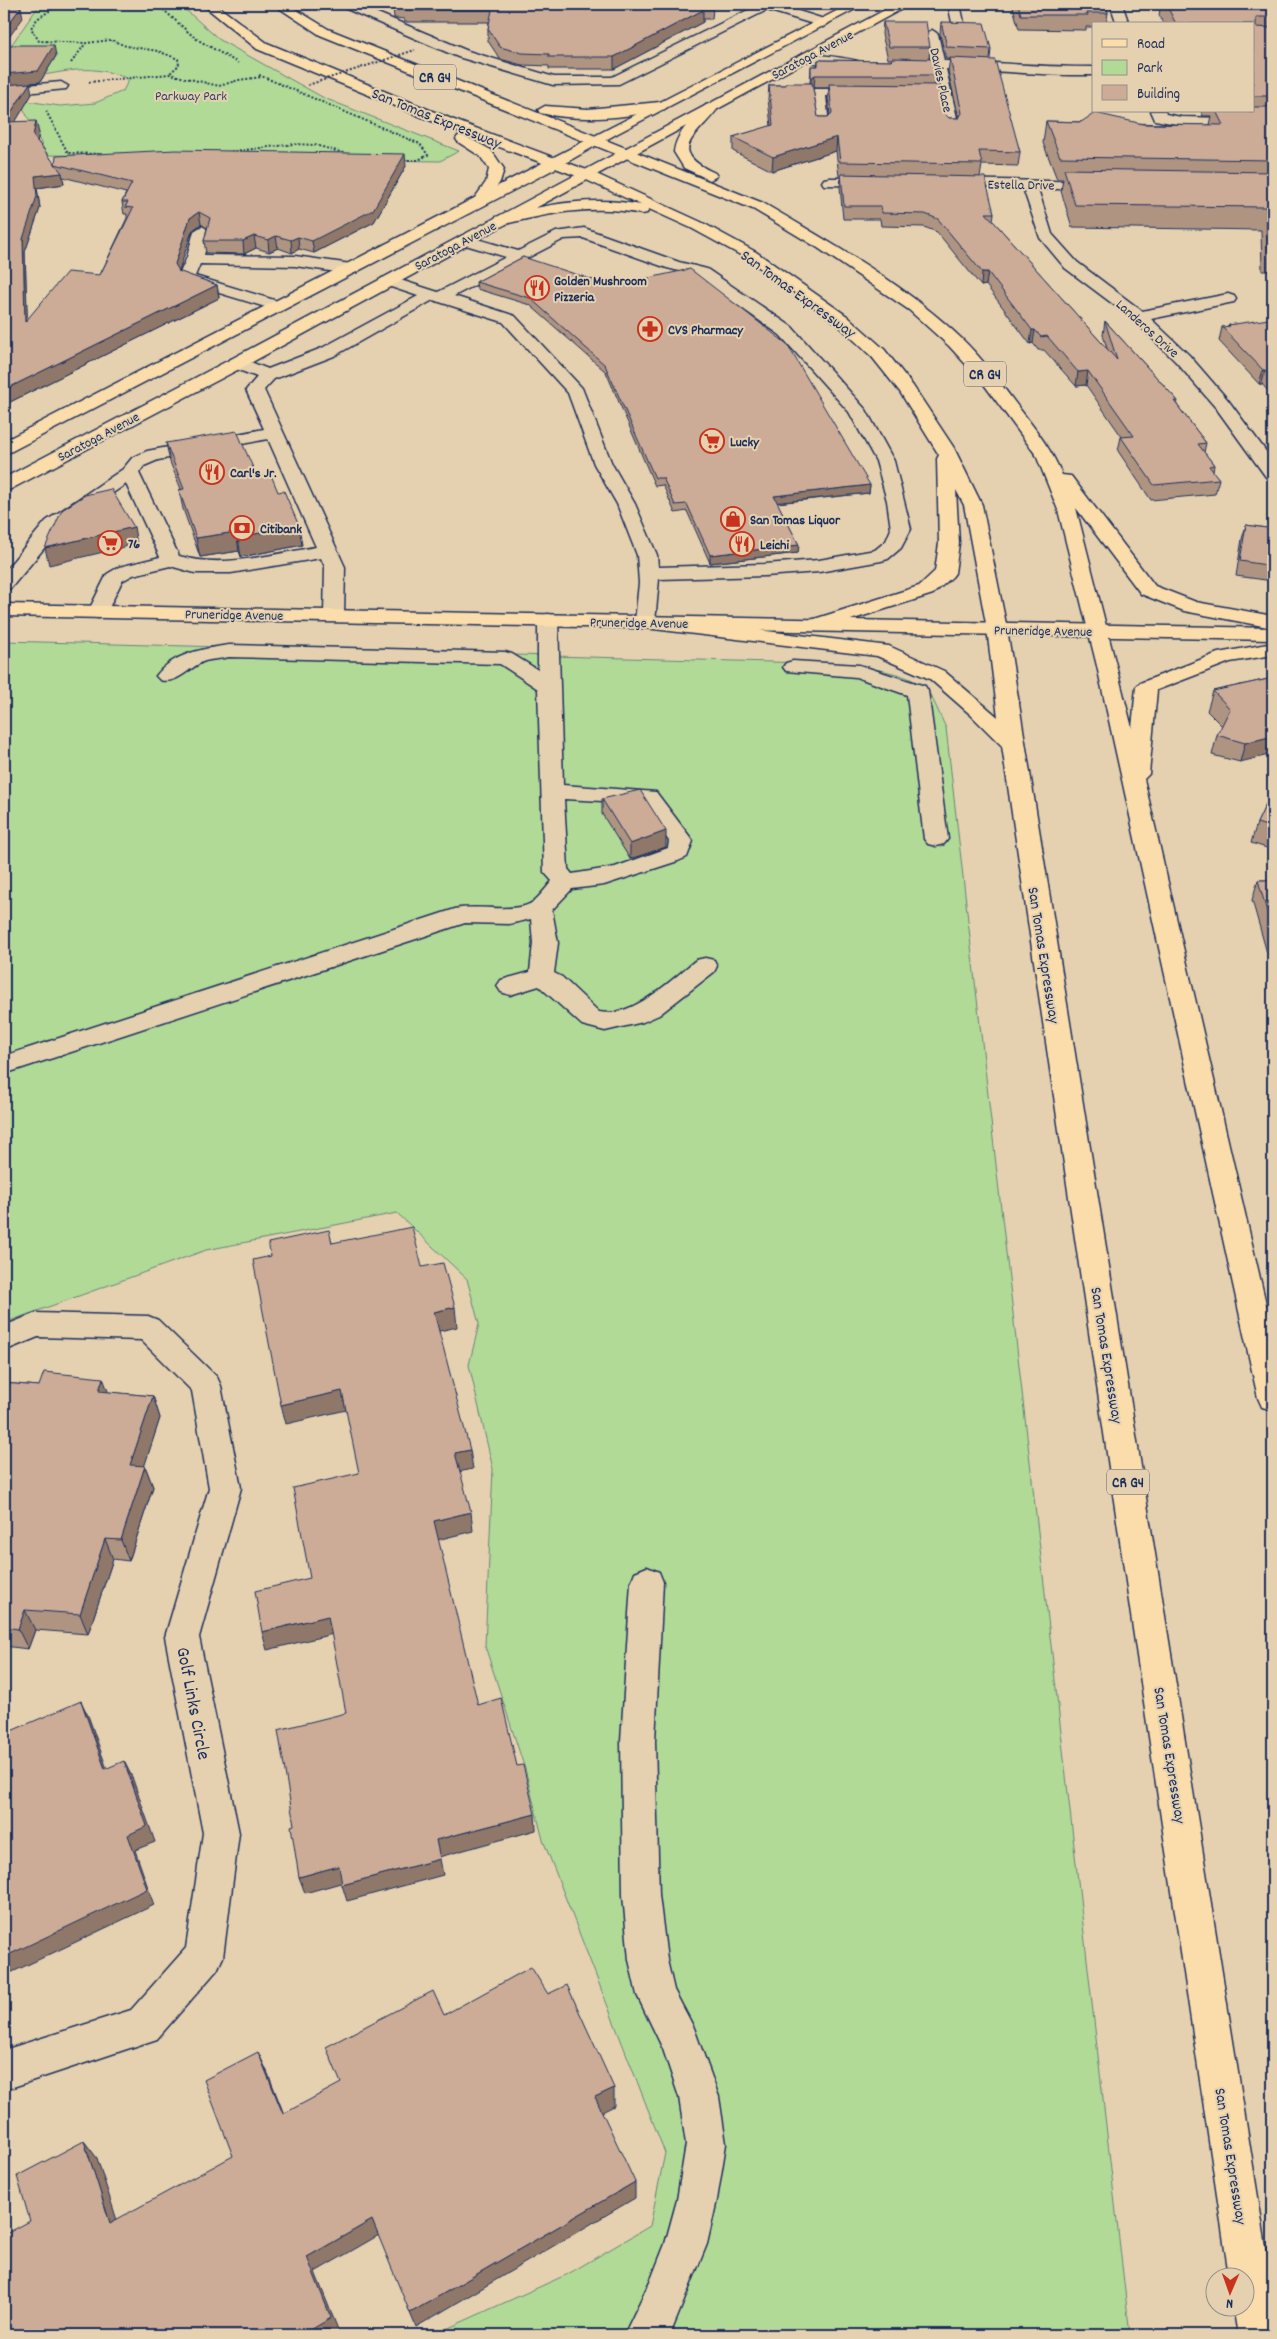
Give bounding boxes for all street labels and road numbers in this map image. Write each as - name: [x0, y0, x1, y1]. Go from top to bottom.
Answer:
- street label: Saratoga Avenue: [768, 26, 857, 86]
- street label: Davies Place: [923, 46, 957, 115]
- road number: CR G4: [414, 64, 456, 90]
- street label: San Tomas Expressway: [368, 83, 505, 156]
- street label: Estella Drive: [987, 175, 1055, 197]
- street label: Saratoga Avenue: [411, 217, 500, 277]
- street label: San Tomas Expressway: [735, 245, 860, 345]
- street label: Landeros Drive: [1111, 296, 1183, 363]
- road number: CR G4: [964, 362, 1006, 386]
- street label: Saratoga Avenue: [54, 408, 143, 468]
- street label: Pruneridge Avenue: [185, 605, 283, 627]
- street label: Pruneridge Avenue: [590, 613, 688, 635]
- street label: Pruneridge Avenue: [994, 621, 1092, 643]
- street label: San Tomas Expressway: [1020, 885, 1065, 1026]
- street label: San Tomas Expressway: [1083, 1285, 1128, 1426]
- road number: CR G4: [1107, 1470, 1149, 1494]
- street label: Golf Links Circle: [167, 1645, 216, 1762]
- street label: San Tomas Expressway: [1146, 1685, 1191, 1826]
- street label: San Tomas Expressway: [1207, 2086, 1252, 2227]

